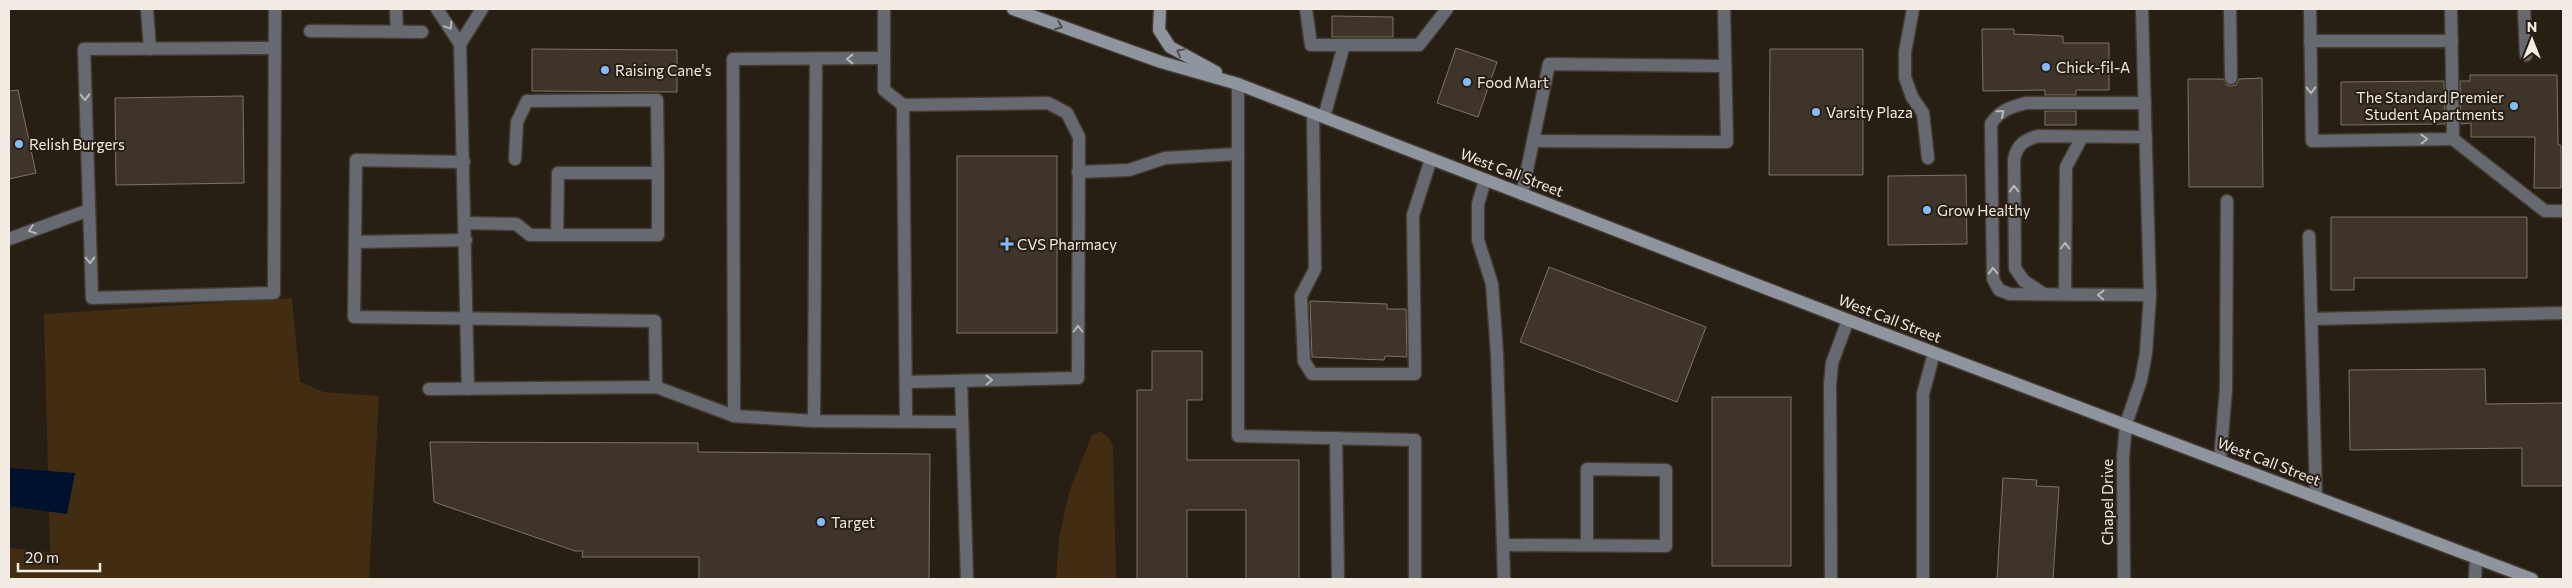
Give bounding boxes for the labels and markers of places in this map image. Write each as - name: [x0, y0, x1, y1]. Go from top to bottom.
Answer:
- place label: Chick-fil-A: [2056, 58, 2130, 76]
- place label: Raising Cane's: [615, 61, 712, 79]
- marker: Chick-fil-A: [2040, 61, 2052, 73]
- marker: Raising Cane's: [599, 64, 611, 76]
- place label: Food Mart: [1477, 73, 1549, 91]
- marker: Food Mart: [1461, 76, 1473, 88]
- place label: The Standard Premier Student Apartments: [2356, 88, 2504, 123]
- marker: The Standard Premier Student Apartments: [2508, 100, 2520, 112]
- place label: Varsity Plaza: [1826, 103, 1913, 121]
- marker: Varsity Plaza: [1810, 106, 1822, 118]
- place label: Relish Burgers: [29, 135, 125, 153]
- marker: Relish Burgers: [13, 138, 25, 150]
- place label: Grow Healthy: [1937, 201, 2031, 219]
- marker: Grow Healthy: [1921, 204, 1933, 216]
- place label: CVS Pharmacy: [1017, 235, 1117, 253]
- marker: CVS Pharmacy: [1001, 238, 1013, 250]
- place label: Target: [831, 513, 875, 531]
- marker: Target: [815, 516, 827, 528]

